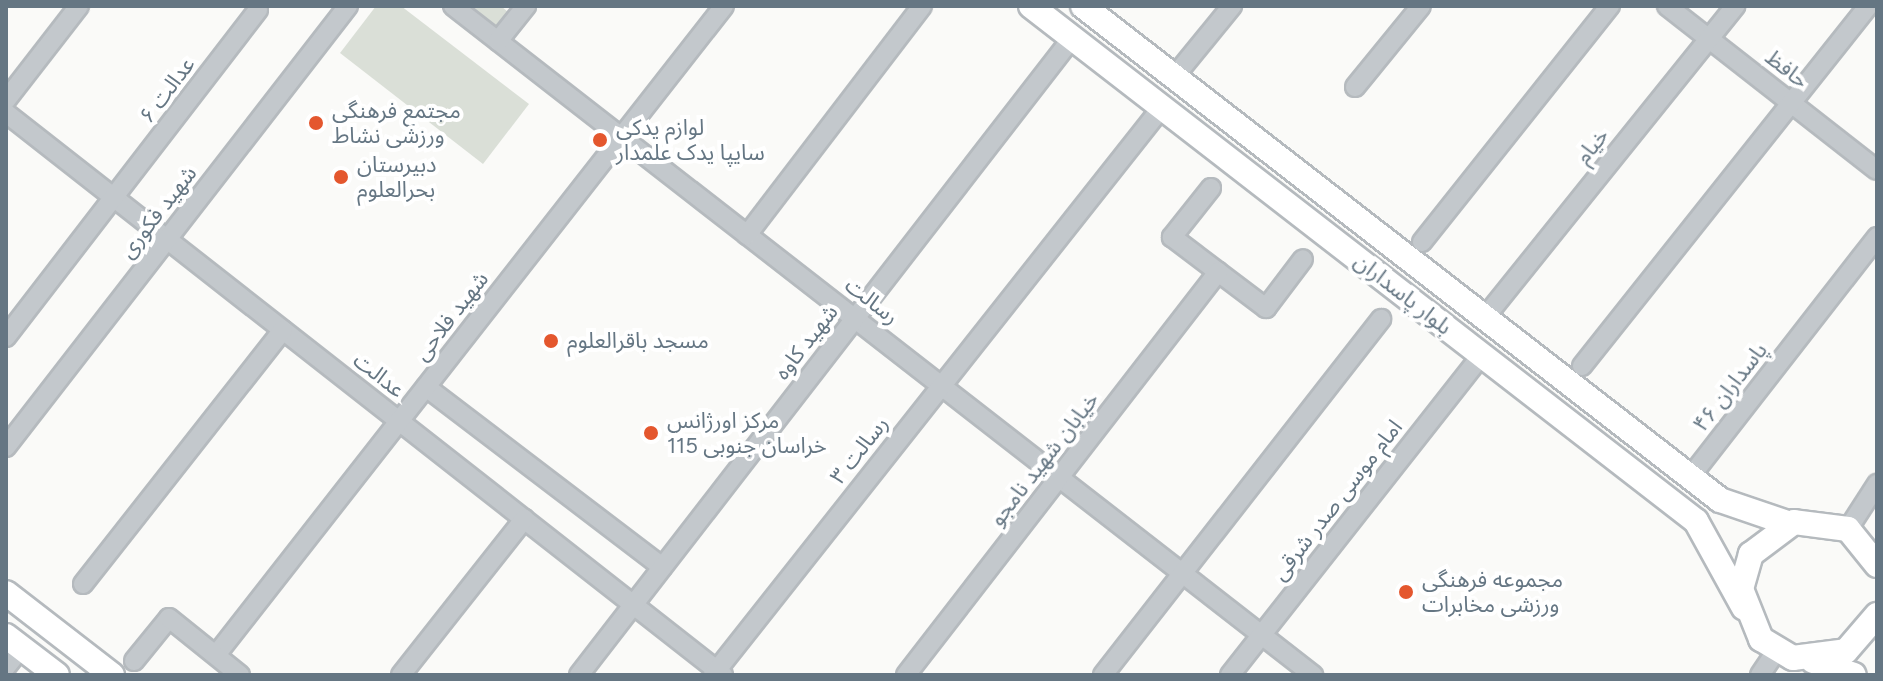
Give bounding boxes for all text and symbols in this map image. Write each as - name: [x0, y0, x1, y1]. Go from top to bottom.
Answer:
- street label: حافظ: [1760, 44, 1814, 94]
- street label: عدالت ۶: [134, 52, 200, 128]
- place label: مجتمع فرهنگی ورزشی نشاط: [332, 97, 461, 148]
- marker: مجتمع فرهنگی ورزشی نشاط: [307, 114, 325, 132]
- place label: لوازم یدکی سایپا یدک علمدار: [616, 114, 765, 166]
- street label: خیام: [1570, 123, 1614, 169]
- marker: لوازم یدکی سایپا یدک علمدار: [591, 131, 609, 149]
- place label: دبیرستان بحرالعلوم: [357, 151, 437, 202]
- street label: شهید فکوری: [114, 161, 202, 263]
- marker: دبیرستان بحرالعلوم: [332, 168, 350, 186]
- street label: بلوار پاسداران: [1349, 248, 1457, 340]
- street label: شهید فلاحی: [408, 266, 494, 366]
- street label: رسالت: [840, 272, 904, 330]
- street label: شهید کاوه: [769, 299, 843, 385]
- place label: مسجد باقرالعلوم: [567, 328, 709, 354]
- marker: مسجد باقرالعلوم: [542, 332, 560, 350]
- street label: پاسداران ۴۶: [1687, 337, 1773, 437]
- street label: عدالت: [348, 347, 410, 403]
- street label: خیابان شهید نامجو: [984, 387, 1104, 531]
- place label: مرکز اورژانس 115 خراسان جنوبی: [667, 407, 827, 458]
- street label: رسالت ۳: [824, 411, 894, 489]
- street label: امام موسی صدر شرقی: [1266, 414, 1408, 586]
- marker: مرکز اورژانس 115 خراسان جنوبی: [642, 424, 660, 442]
- place label: مجموعه فرهنگی ورزشی مخابرات: [1422, 566, 1563, 618]
- marker: مجموعه فرهنگی ورزشی مخابرات: [1397, 583, 1415, 601]

